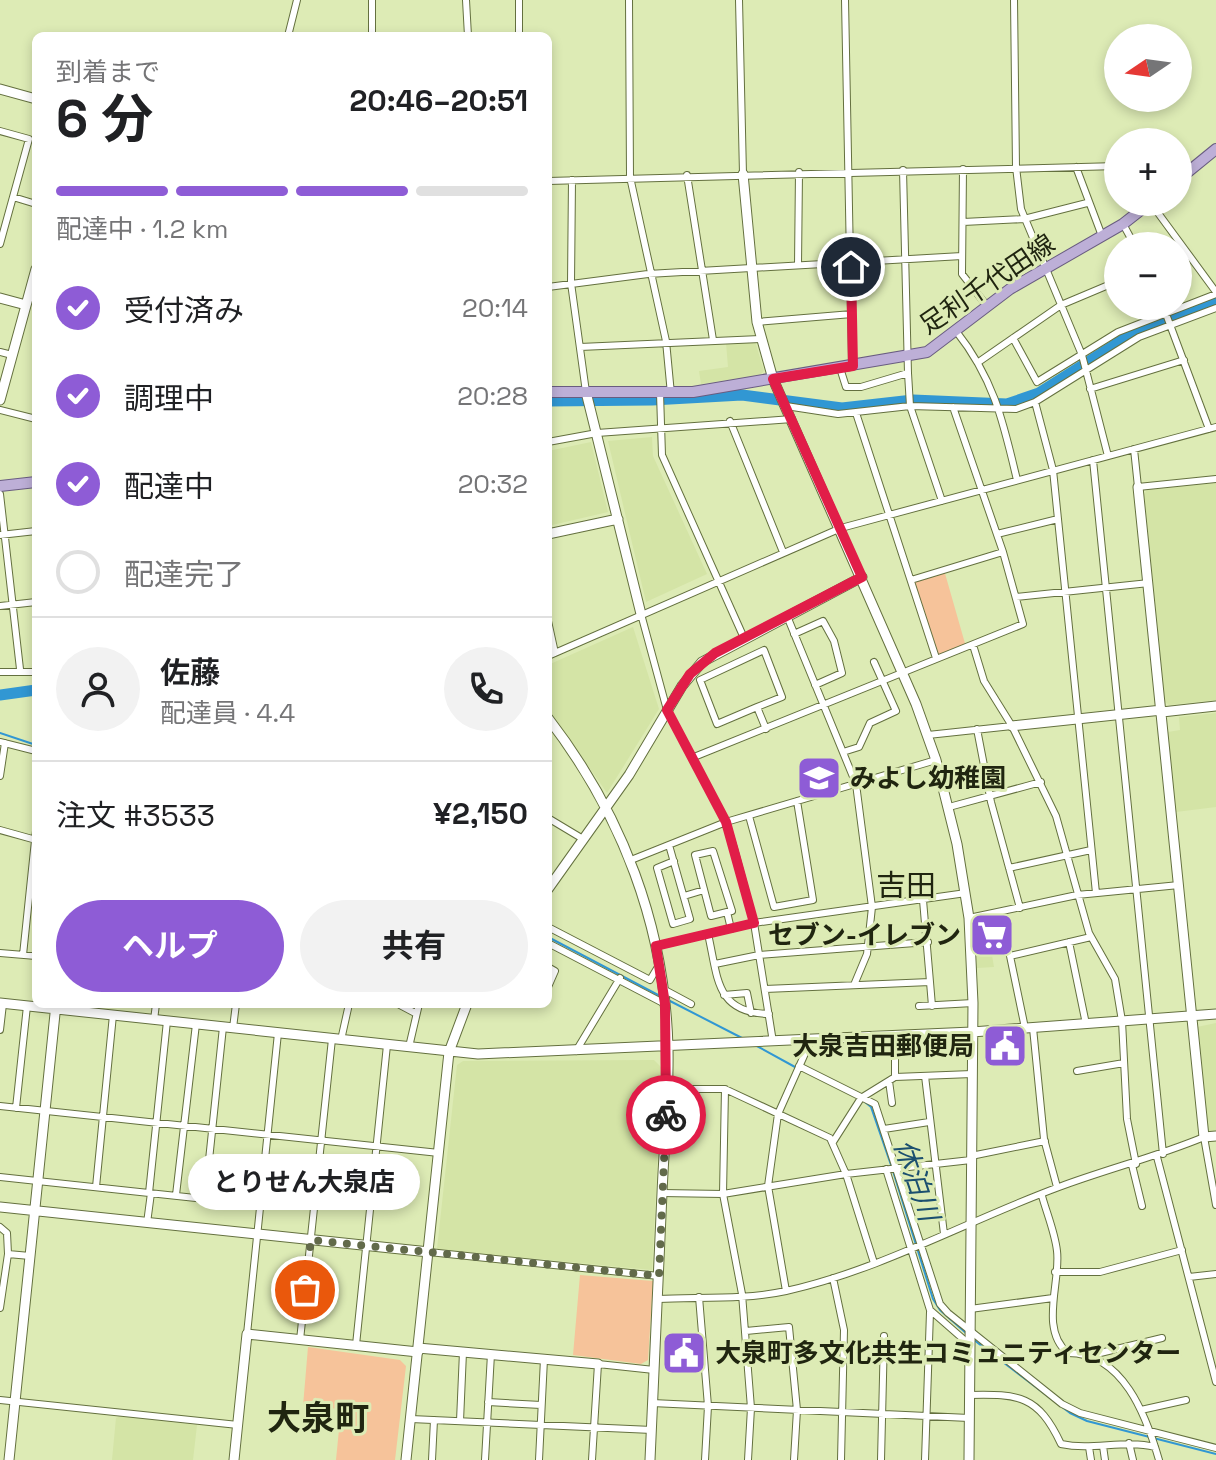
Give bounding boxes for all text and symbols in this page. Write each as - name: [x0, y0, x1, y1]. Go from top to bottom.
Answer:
- north arrow: [1104, 24, 1192, 112]
- map controls: [1104, 24, 1192, 320]
- text: 到着まで: [56, 55, 160, 89]
- text: 20:46–20:51: [349, 81, 528, 120]
- text: 6 分: [56, 86, 153, 152]
- button: +: [1104, 128, 1192, 216]
- text: 配達中 · 1.2 km: [56, 212, 228, 246]
- street label: 足利千代田線: [913, 226, 1061, 342]
- button: −: [1104, 232, 1192, 320]
- pin: [817, 233, 885, 301]
- icon: home: [829, 245, 873, 289]
- icon: check: [56, 286, 100, 330]
- text: 受付済み: [124, 291, 244, 330]
- text: 20:14: [462, 291, 528, 325]
- icon: check: [56, 374, 100, 418]
- text: 調理中: [124, 379, 214, 418]
- text: 20:28: [457, 379, 528, 413]
- icon: check: [56, 462, 100, 506]
- text: 配達中: [124, 467, 214, 506]
- text: 20:32: [458, 467, 528, 501]
- text: 配達完了: [124, 555, 244, 594]
- button: person: [56, 647, 140, 731]
- button: phone: [444, 647, 528, 731]
- text: 佐藤: [160, 653, 220, 692]
- text: 配達員 · 4.4: [160, 696, 295, 730]
- school or university icon: みよし幼稚園: [795, 754, 843, 802]
- place label: みよし幼稚園: [850, 761, 1006, 795]
- text: ¥2,150: [433, 794, 528, 833]
- text: 注文 #3533: [56, 796, 215, 835]
- district label: 吉田: [876, 866, 936, 905]
- button: ヘルプ: [56, 900, 284, 992]
- button: 共有: [300, 900, 528, 992]
- supermarket icon: セブン-イレブン: [968, 911, 1016, 959]
- place label: セブン-イレブン: [768, 918, 961, 952]
- public building icon: 大泉吉田郵便局: [981, 1022, 1029, 1070]
- place label: 大泉吉田郵便局: [792, 1029, 974, 1063]
- courier: [626, 1075, 706, 1155]
- icon: bike: [644, 1093, 688, 1137]
- water label: 休泊川: [886, 1134, 949, 1228]
- callout: とりせん大泉店: [189, 1154, 421, 1210]
- text: とりせん大泉店: [213, 1165, 395, 1199]
- pin: [271, 1256, 339, 1324]
- icon: bag: [283, 1268, 327, 1312]
- public building icon: 大泉町多文化共生コミュニティセンター: [660, 1329, 708, 1377]
- place label: 大泉町多文化共生コミュニティセンター: [715, 1336, 1181, 1370]
- district label: 大泉町: [267, 1397, 369, 1440]

